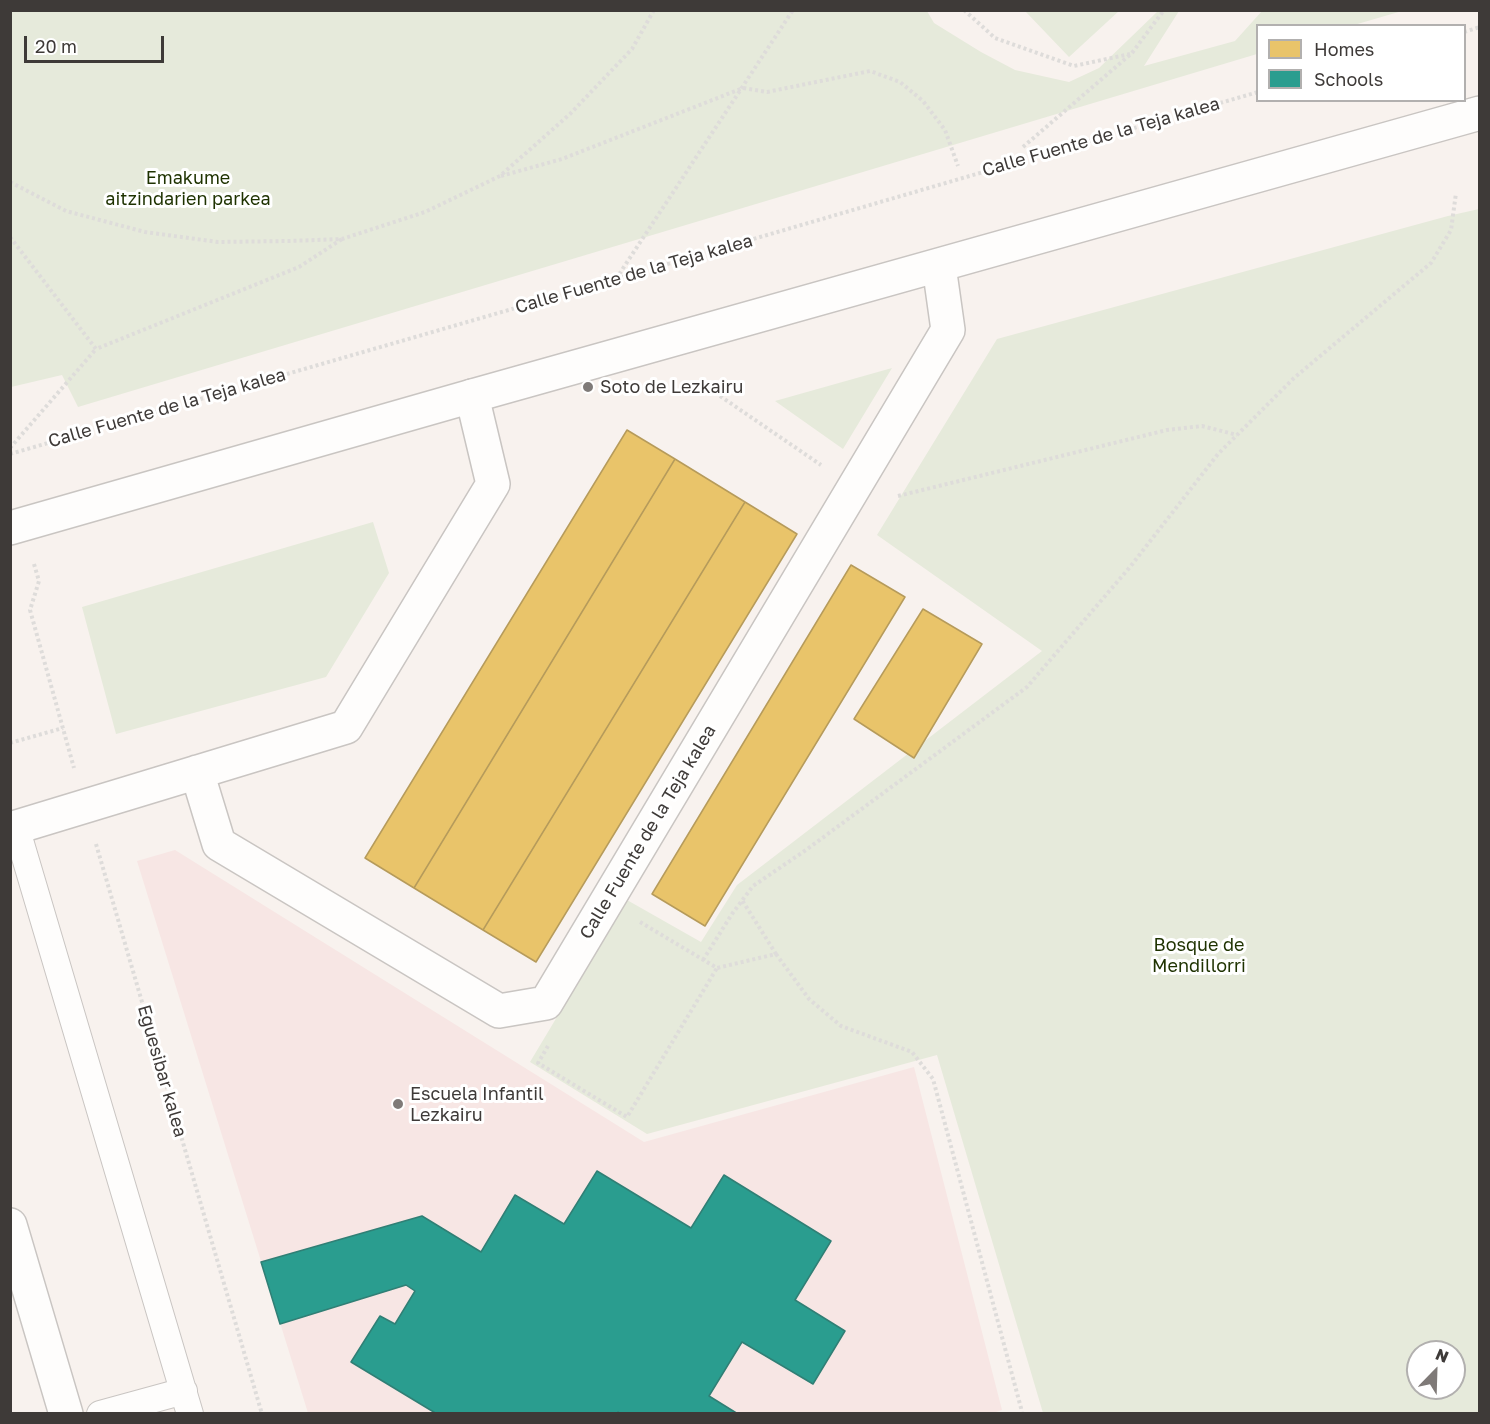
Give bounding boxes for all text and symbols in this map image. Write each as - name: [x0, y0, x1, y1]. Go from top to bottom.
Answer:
- scale bar: [27, 24, 166, 62]
- legend: [1256, 24, 1466, 102]
- text: 20 m: [35, 35, 77, 57]
- text: Homes: [1314, 38, 1374, 60]
- text: Schools: [1314, 68, 1383, 90]
- street label: Calle Fuente de la Teja kalea: [980, 93, 1222, 181]
- park label: Emakume aitzindarien parkea: [105, 167, 271, 210]
- street label: Calle Fuente de la Teja kalea: [513, 230, 755, 318]
- street label: Calle Fuente de la Teja kalea: [46, 364, 288, 452]
- place label: Soto de Lezkairu: [600, 376, 743, 398]
- marker: Soto de Lezkairu: [581, 380, 595, 394]
- street label: Calle Fuente de la Teja kalea: [575, 721, 721, 943]
- park label: Bosque de Mendillorri: [1152, 934, 1246, 976]
- street label: Eguesibar kalea: [133, 1002, 191, 1140]
- place label: Escuela Infantil Lezkairu: [410, 1083, 544, 1126]
- marker: Escuela Infantil Lezkairu: [391, 1097, 405, 1111]
- north arrow: [1406, 1340, 1466, 1400]
- text: N: [1433, 1344, 1452, 1367]

